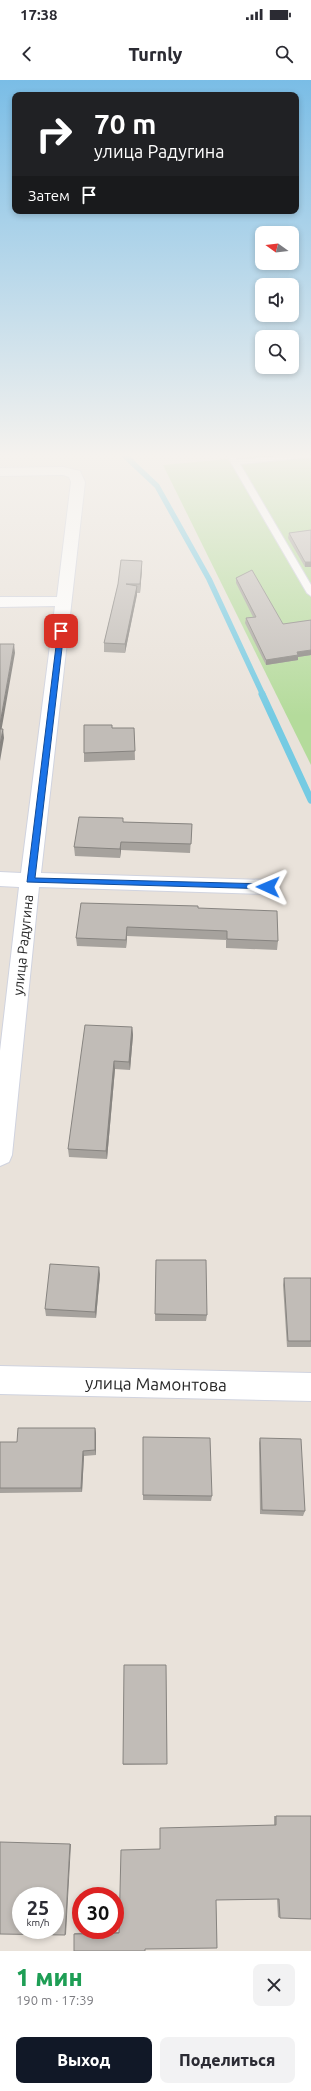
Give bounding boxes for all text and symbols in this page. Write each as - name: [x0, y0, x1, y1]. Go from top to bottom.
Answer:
- text: 17:38: [20, 6, 58, 23]
- icon: back: [16, 43, 38, 65]
- icon: search: [273, 43, 295, 65]
- text: Turnly: [129, 44, 182, 64]
- icon: right: [28, 108, 80, 160]
- text: 70 m: [94, 108, 156, 139]
- text: улица Радугина: [94, 141, 225, 161]
- icon: arrive: [78, 184, 100, 206]
- text: Затем: [28, 187, 70, 204]
- north arrow: [255, 226, 299, 270]
- map controls: [255, 226, 299, 374]
- button: sound: [255, 278, 299, 322]
- button: search: [255, 330, 299, 374]
- pin: [44, 614, 78, 648]
- icon: arrive: [50, 620, 72, 642]
- position arrow: [247, 866, 289, 908]
- street label: улица Радугина: [10, 894, 36, 996]
- street label: улица Мамонтова: [85, 1373, 227, 1394]
- speed limit sign: 30: [72, 1887, 124, 1939]
- text: 25: [27, 1896, 49, 1919]
- text: km/h: [26, 1917, 50, 1928]
- text: 1 мин: [16, 1964, 83, 1991]
- button: close: [253, 1964, 295, 2006]
- text: 190 m · 17:39: [16, 1993, 94, 2007]
- button: Выход: [16, 2037, 152, 2083]
- button: Поделиться: [160, 2037, 295, 2083]

